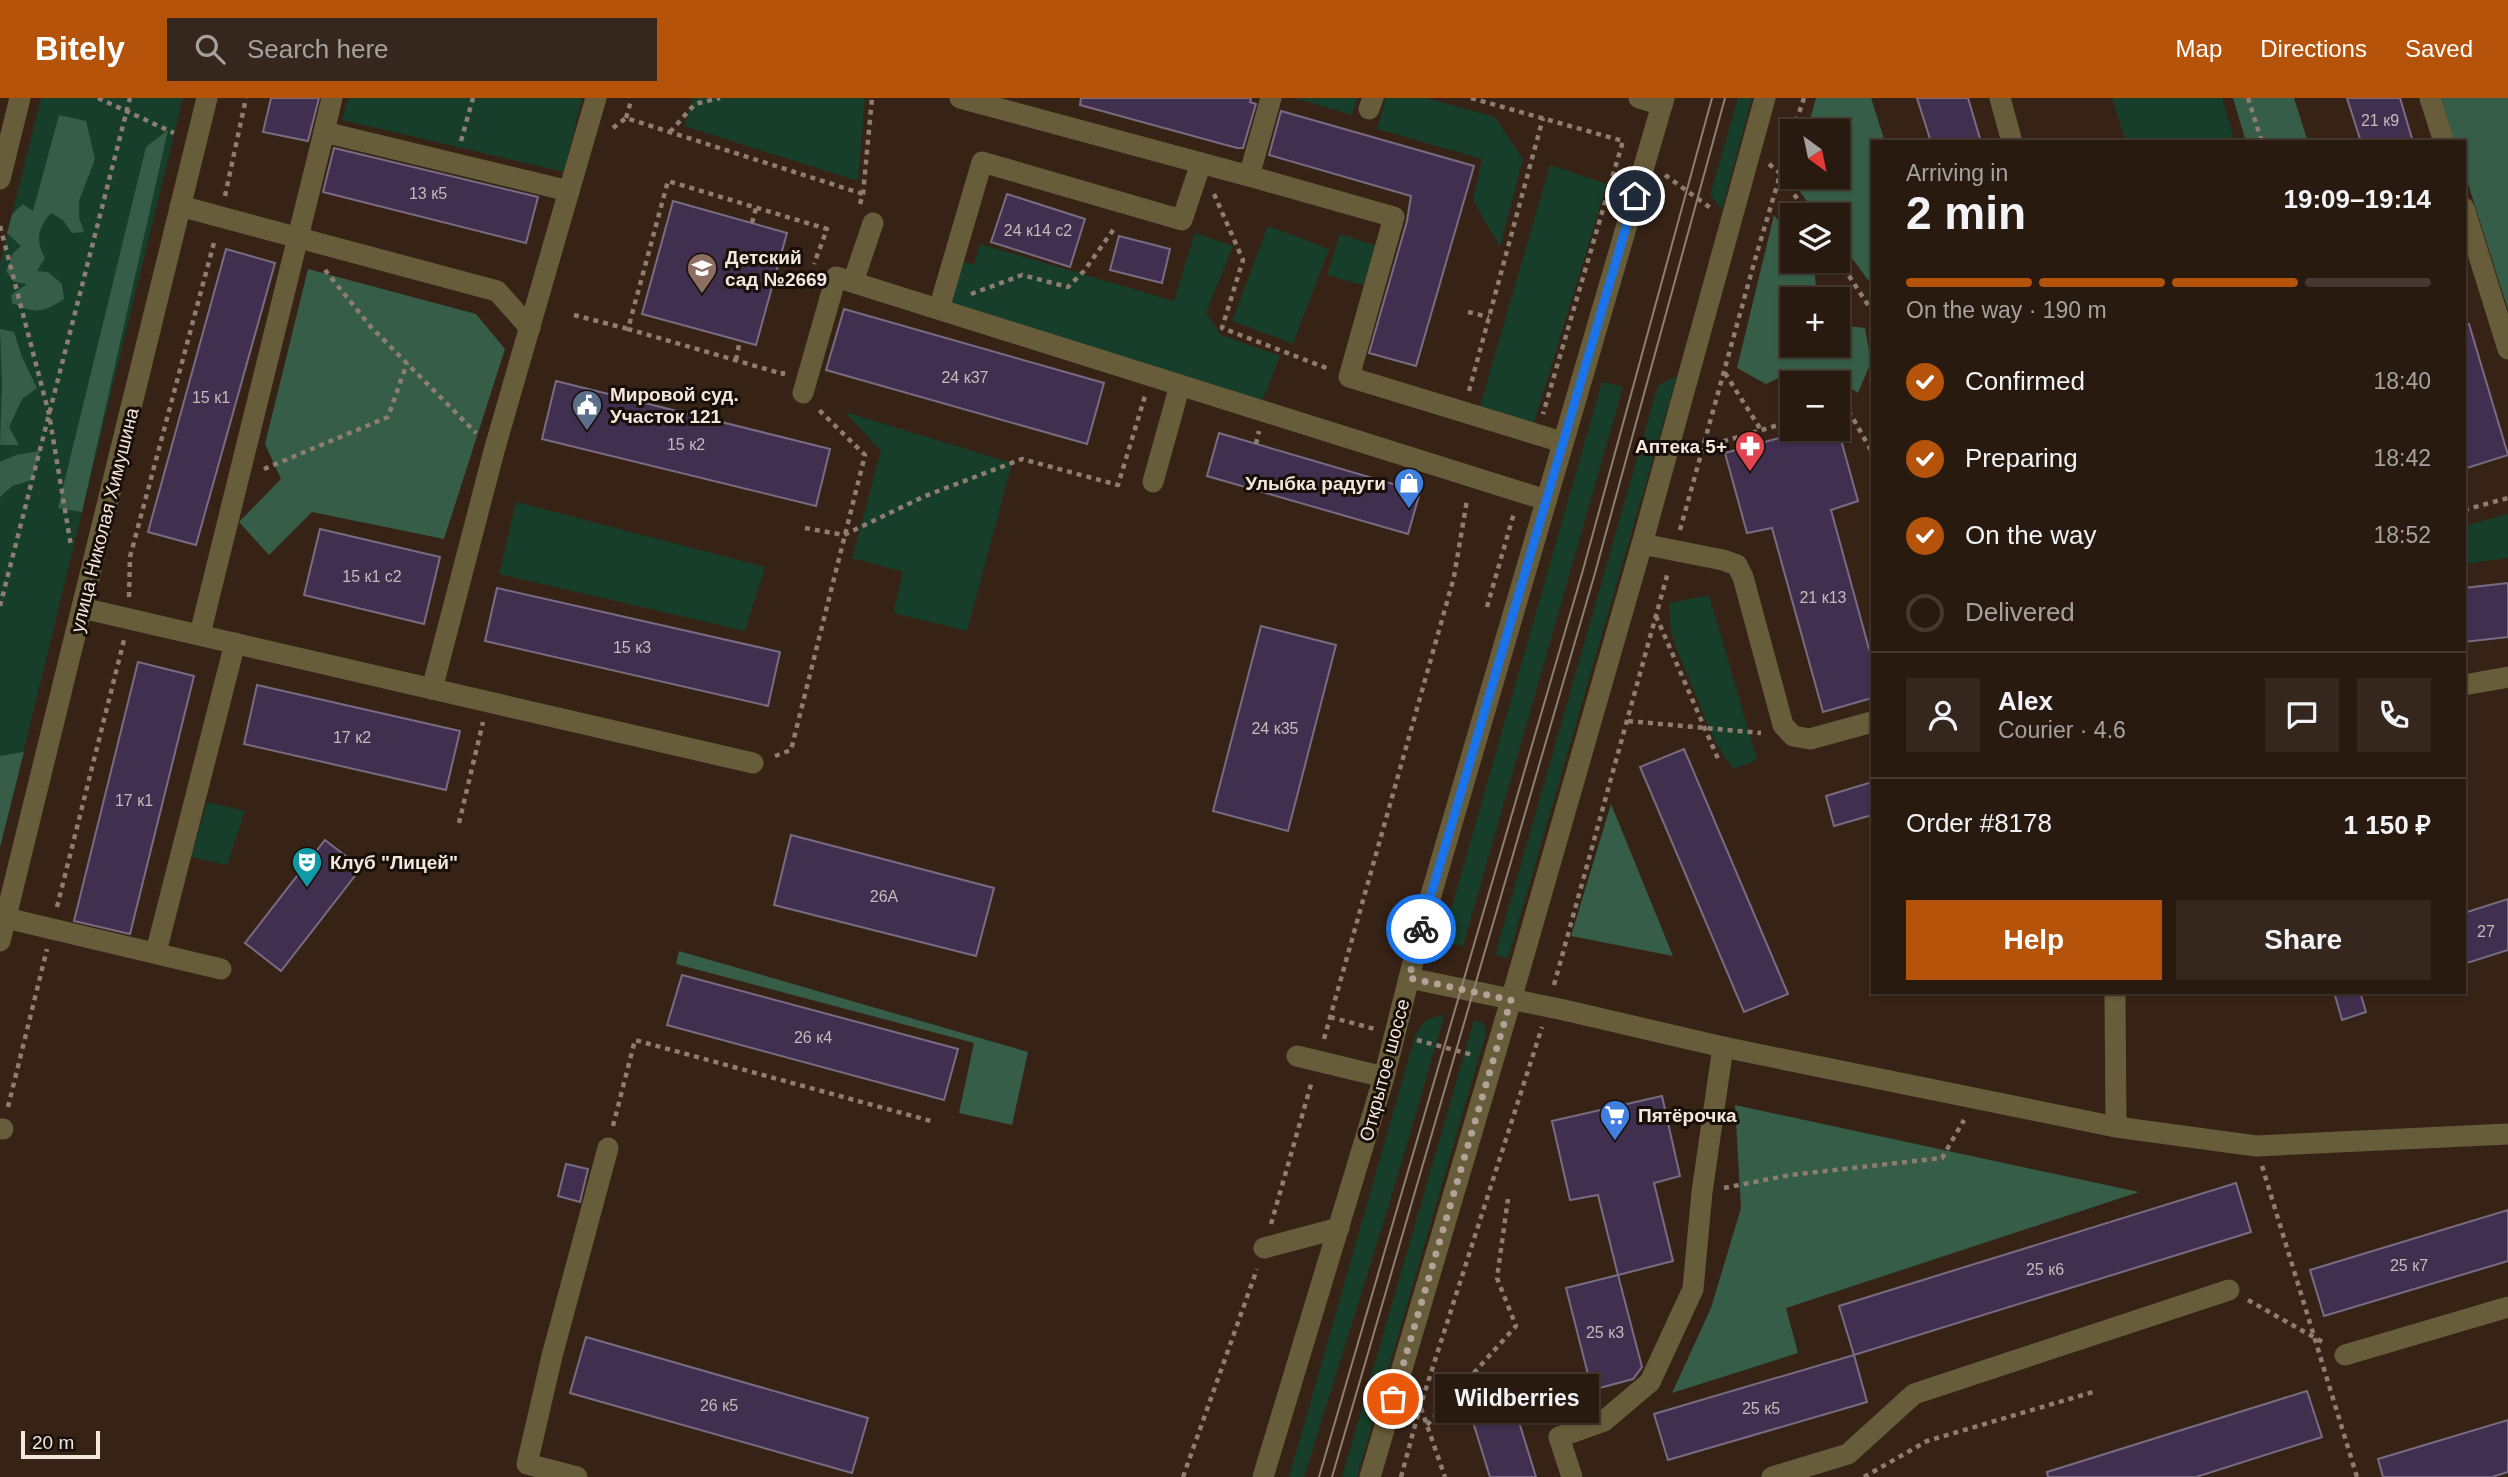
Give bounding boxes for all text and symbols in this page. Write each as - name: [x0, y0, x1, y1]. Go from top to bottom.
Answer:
- search box: [167, 18, 657, 81]
- text: Bitely: [35, 30, 125, 67]
- icon: search: [191, 30, 229, 68]
- text: Search here: [247, 34, 389, 64]
- text: Map: [2176, 35, 2222, 62]
- text: Directions: [2260, 35, 2367, 62]
- text: Saved: [2405, 35, 2473, 62]
- house number: 21 к9: [2361, 112, 2399, 129]
- north arrow: [1780, 119, 1850, 189]
- map controls: [1780, 119, 1850, 441]
- text: Arriving in: [1906, 160, 2008, 186]
- pin: [1605, 166, 1665, 226]
- icon: home: [1616, 177, 1654, 215]
- text: 19:09–19:14: [2284, 184, 2431, 214]
- house number: 13 к5: [409, 185, 447, 202]
- text: 2 min: [1906, 187, 2026, 239]
- button: layers: [1780, 203, 1850, 273]
- house number: 24 к14 с2: [1004, 222, 1072, 239]
- place label: Детский сад №2669: [725, 247, 827, 290]
- school or university icon: Детский сад №2669: [685, 251, 719, 295]
- button: +: [1780, 287, 1850, 357]
- text: On the way · 190 m: [1906, 297, 2107, 323]
- icon: check: [1906, 363, 1944, 401]
- text: Confirmed: [1965, 366, 2085, 396]
- text: 18:40: [2373, 368, 2431, 394]
- house number: 24 к37: [941, 369, 989, 386]
- button: −: [1780, 371, 1850, 441]
- place label: Мировой суд. Участок 121: [610, 384, 739, 427]
- public building icon: Мировой суд. Участок 121: [570, 388, 604, 432]
- house number: 15 к1: [192, 389, 230, 406]
- street label: улица Николая Химушина: [66, 405, 143, 635]
- pharmacy icon: Аптека 5+: [1733, 429, 1767, 473]
- house number: 15 к2: [667, 436, 705, 453]
- place label: Аптека 5+: [1635, 436, 1727, 457]
- icon: check: [1906, 440, 1944, 478]
- text: Preparing: [1965, 443, 2078, 473]
- text: 18:42: [2373, 445, 2431, 471]
- shop icon: Улыбка радуги: [1392, 466, 1426, 510]
- place label: Улыбка радуги: [1245, 473, 1386, 494]
- icon: check: [1906, 517, 1944, 555]
- text: On the way: [1965, 520, 2097, 550]
- text: 18:52: [2373, 522, 2431, 548]
- house number: 15 к1 с2: [342, 568, 402, 585]
- house number: 21 к13: [1799, 589, 1847, 606]
- text: Delivered: [1965, 597, 2075, 627]
- house number: 15 к3: [613, 639, 651, 656]
- button: person: [1906, 678, 1980, 752]
- button: chat: [2265, 678, 2339, 752]
- button: phone: [2357, 678, 2431, 752]
- text: Alex: [1998, 686, 2053, 716]
- text: Courier · 4.6: [1998, 717, 2126, 743]
- house number: 24 к35: [1251, 720, 1299, 737]
- house number: 17 к2: [333, 729, 371, 746]
- house number: 17 к1: [115, 792, 153, 809]
- text: Order #8178: [1906, 808, 2052, 838]
- text: 1 150 ₽: [2344, 810, 2431, 840]
- theatre icon: Клуб "Лицей": [290, 845, 324, 889]
- place label: Клуб "Лицей": [330, 852, 458, 873]
- house number: 26А: [870, 888, 899, 905]
- courier: [1386, 894, 1456, 964]
- button: Help: [1906, 900, 2162, 980]
- button: Share: [2176, 900, 2431, 980]
- icon: bike: [1402, 910, 1440, 948]
- house number: 27: [2477, 923, 2495, 940]
- street label: Открытое шоссе: [1355, 997, 1414, 1144]
- house number: 26 к4: [794, 1029, 832, 1046]
- supermarket icon: Пятёрочка: [1598, 1098, 1632, 1142]
- place label: Пятёрочка: [1638, 1105, 1737, 1126]
- house number: 25 к7: [2390, 1257, 2428, 1274]
- house number: 25 к6: [2026, 1261, 2064, 1278]
- house number: 25 к3: [1586, 1324, 1624, 1341]
- pin: [1363, 1369, 1423, 1429]
- callout: Wildberries: [1435, 1374, 1600, 1424]
- icon: bag: [1374, 1380, 1412, 1418]
- text: Wildberries: [1454, 1385, 1580, 1411]
- house number: 26 к5: [700, 1397, 738, 1414]
- house number: 25 к5: [1742, 1400, 1780, 1417]
- scale bar: [21, 1428, 100, 1460]
- text: 20 m: [32, 1432, 74, 1453]

